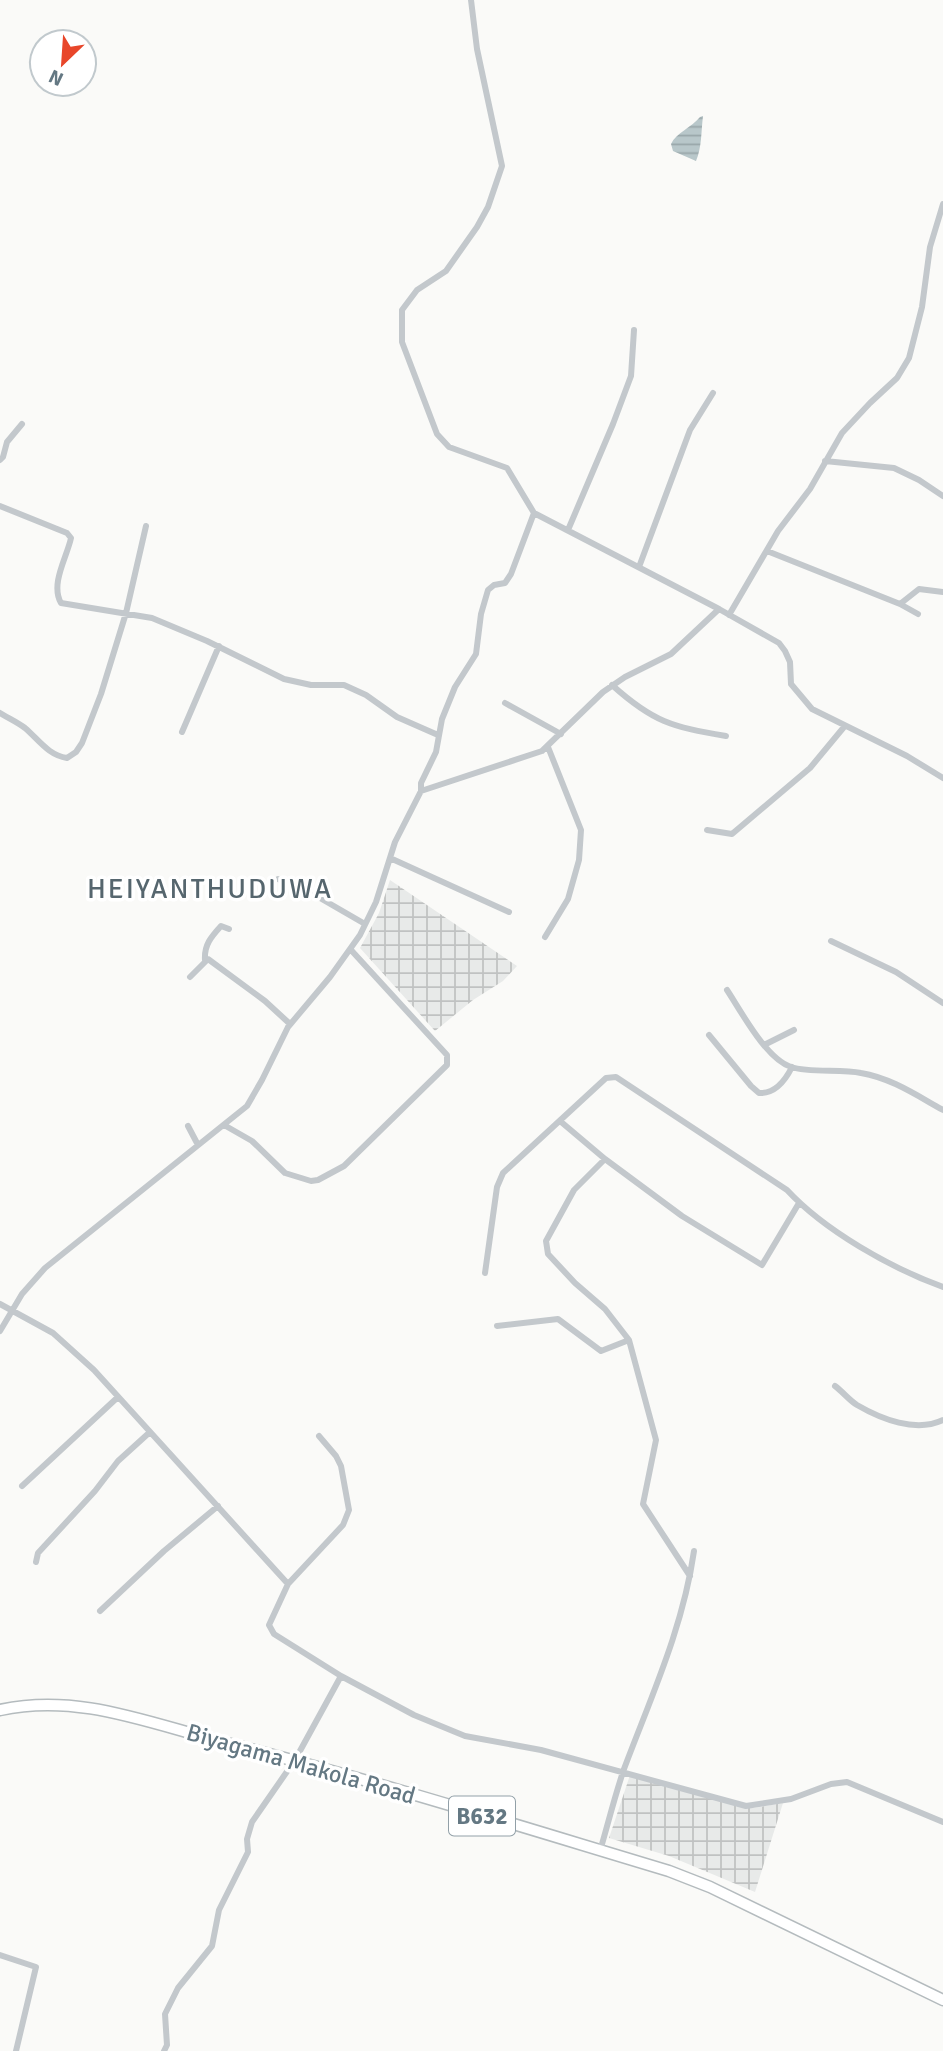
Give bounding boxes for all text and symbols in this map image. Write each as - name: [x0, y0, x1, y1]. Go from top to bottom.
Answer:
- north arrow: [28, 28, 98, 98]
- text: N: [45, 64, 67, 91]
- district label: HEIYANTHUDUWA: [87, 872, 333, 906]
- street label: Biyagama Makola Road: [183, 1717, 419, 1811]
- road number: B632: [449, 1797, 515, 1836]

